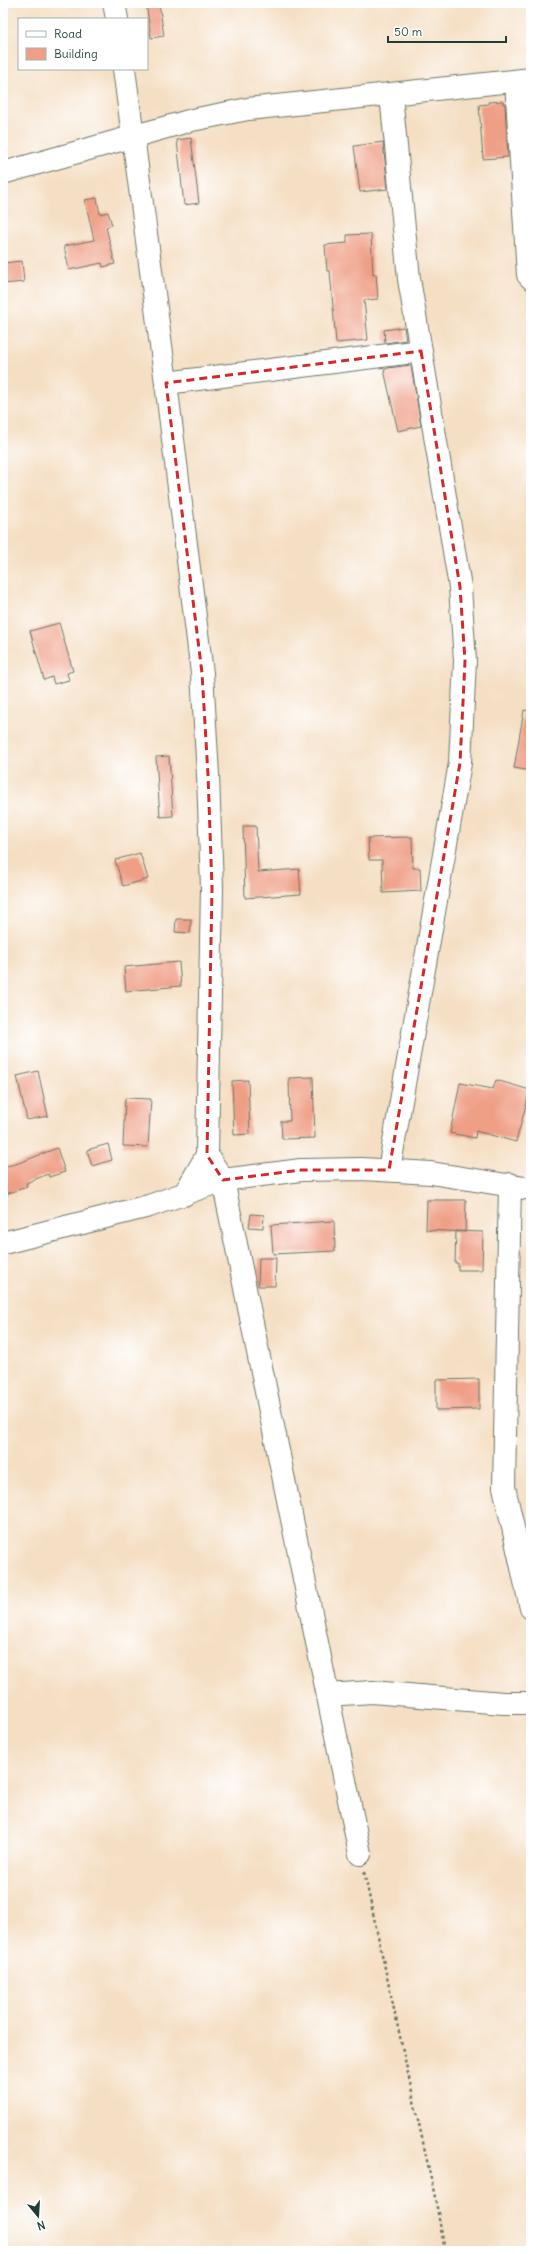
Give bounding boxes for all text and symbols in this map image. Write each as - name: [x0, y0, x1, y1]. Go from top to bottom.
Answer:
- legend: [18, 18, 148, 70]
- scale bar: [388, 18, 506, 44]
- text: 50 m: [394, 24, 423, 39]
- text: Road: [54, 26, 82, 41]
- text: Building: [54, 46, 98, 61]
- north arrow: [18, 2196, 58, 2236]
- text: N: [35, 2218, 47, 2233]

